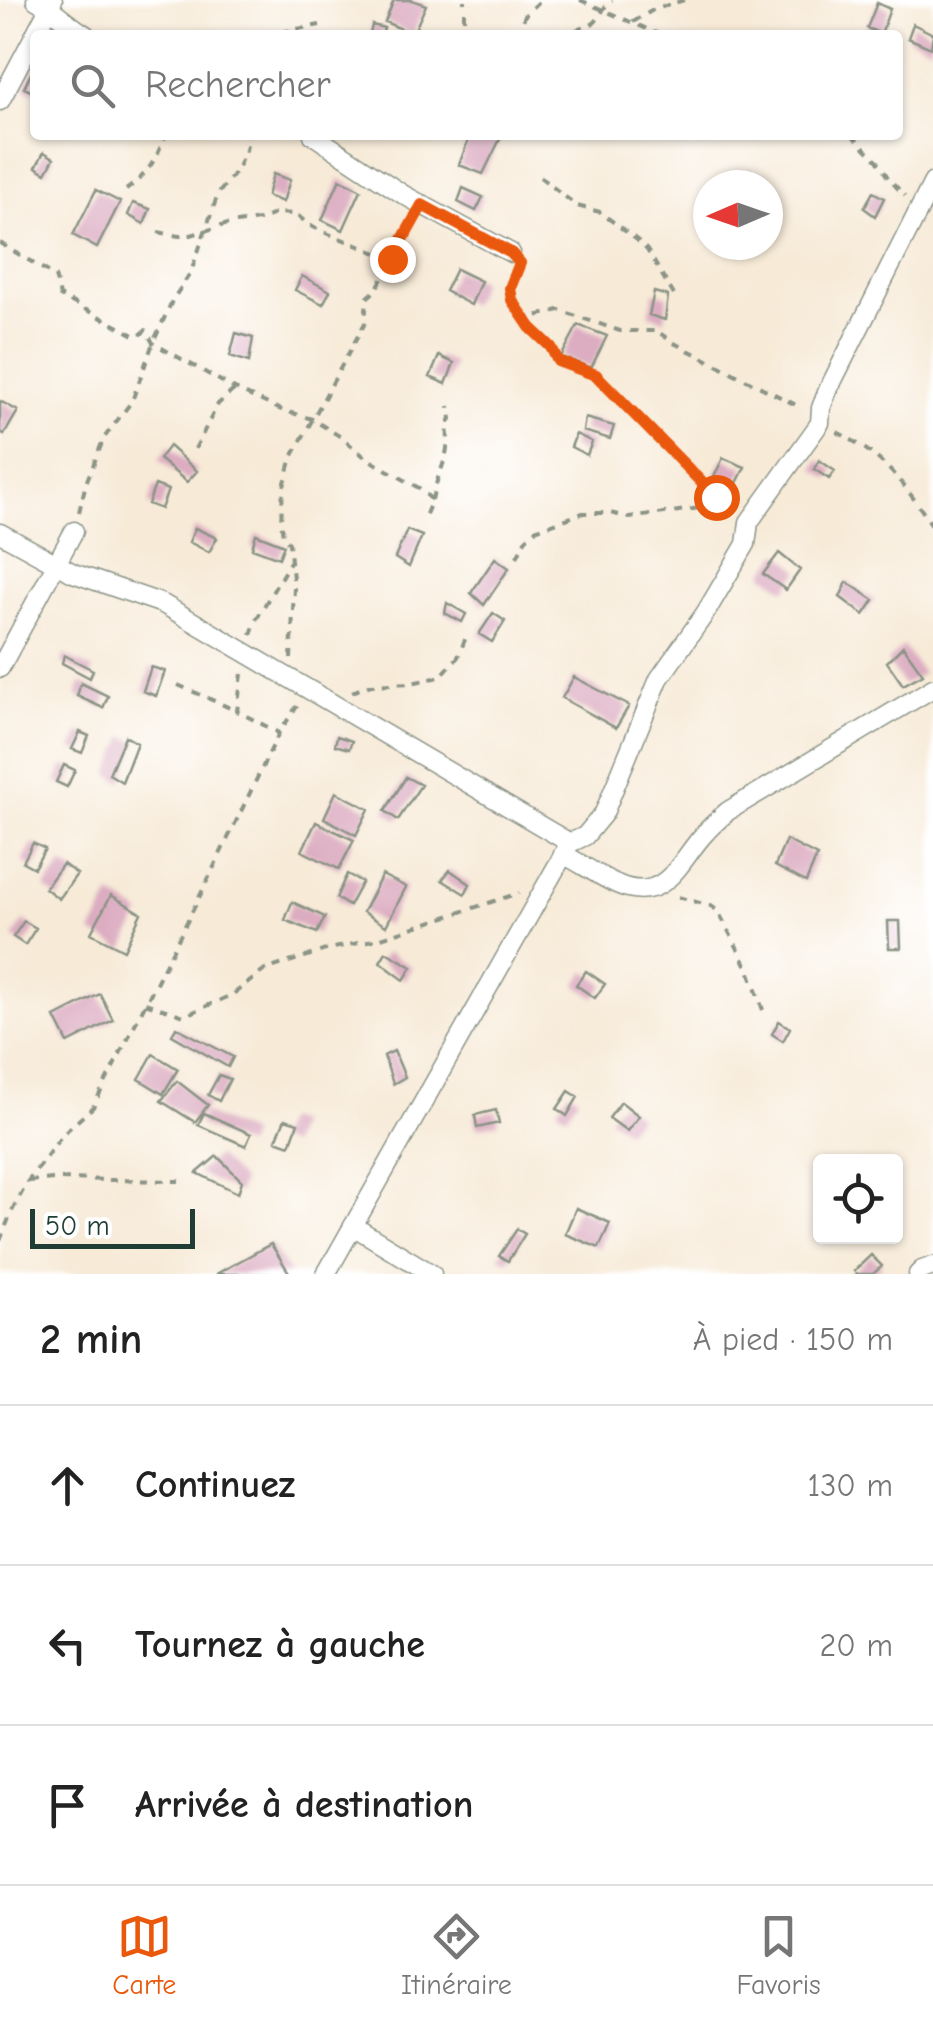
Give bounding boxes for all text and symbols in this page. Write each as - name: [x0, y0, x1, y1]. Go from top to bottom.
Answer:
- search box: [30, 30, 903, 140]
- icon: search: [65, 58, 120, 113]
- text: Rechercher: [145, 63, 331, 107]
- north arrow: [693, 170, 783, 260]
- route end: [370, 237, 416, 283]
- route start: [694, 475, 740, 521]
- map controls: [813, 1154, 903, 1244]
- button: locate: [813, 1154, 903, 1244]
- scale bar: [30, 1204, 195, 1248]
- text: 50 m: [45, 1210, 110, 1242]
- text: 2 min: [40, 1315, 142, 1364]
- text: À pied · 150 m: [693, 1321, 893, 1358]
- icon: ahead: [40, 1458, 95, 1513]
- text: Continuez: [135, 1463, 295, 1507]
- text: 130 m: [807, 1467, 893, 1504]
- icon: left: [40, 1618, 95, 1673]
- text: Tournez à gauche: [135, 1623, 425, 1667]
- text: 20 m: [820, 1627, 893, 1664]
- icon: arrive: [40, 1778, 95, 1833]
- text: Arrivée à destination: [135, 1783, 473, 1827]
- tab: Carte: [112, 1909, 176, 2001]
- tab: Itinéraire: [401, 1909, 512, 2001]
- tab: Favoris: [737, 1909, 821, 2001]

